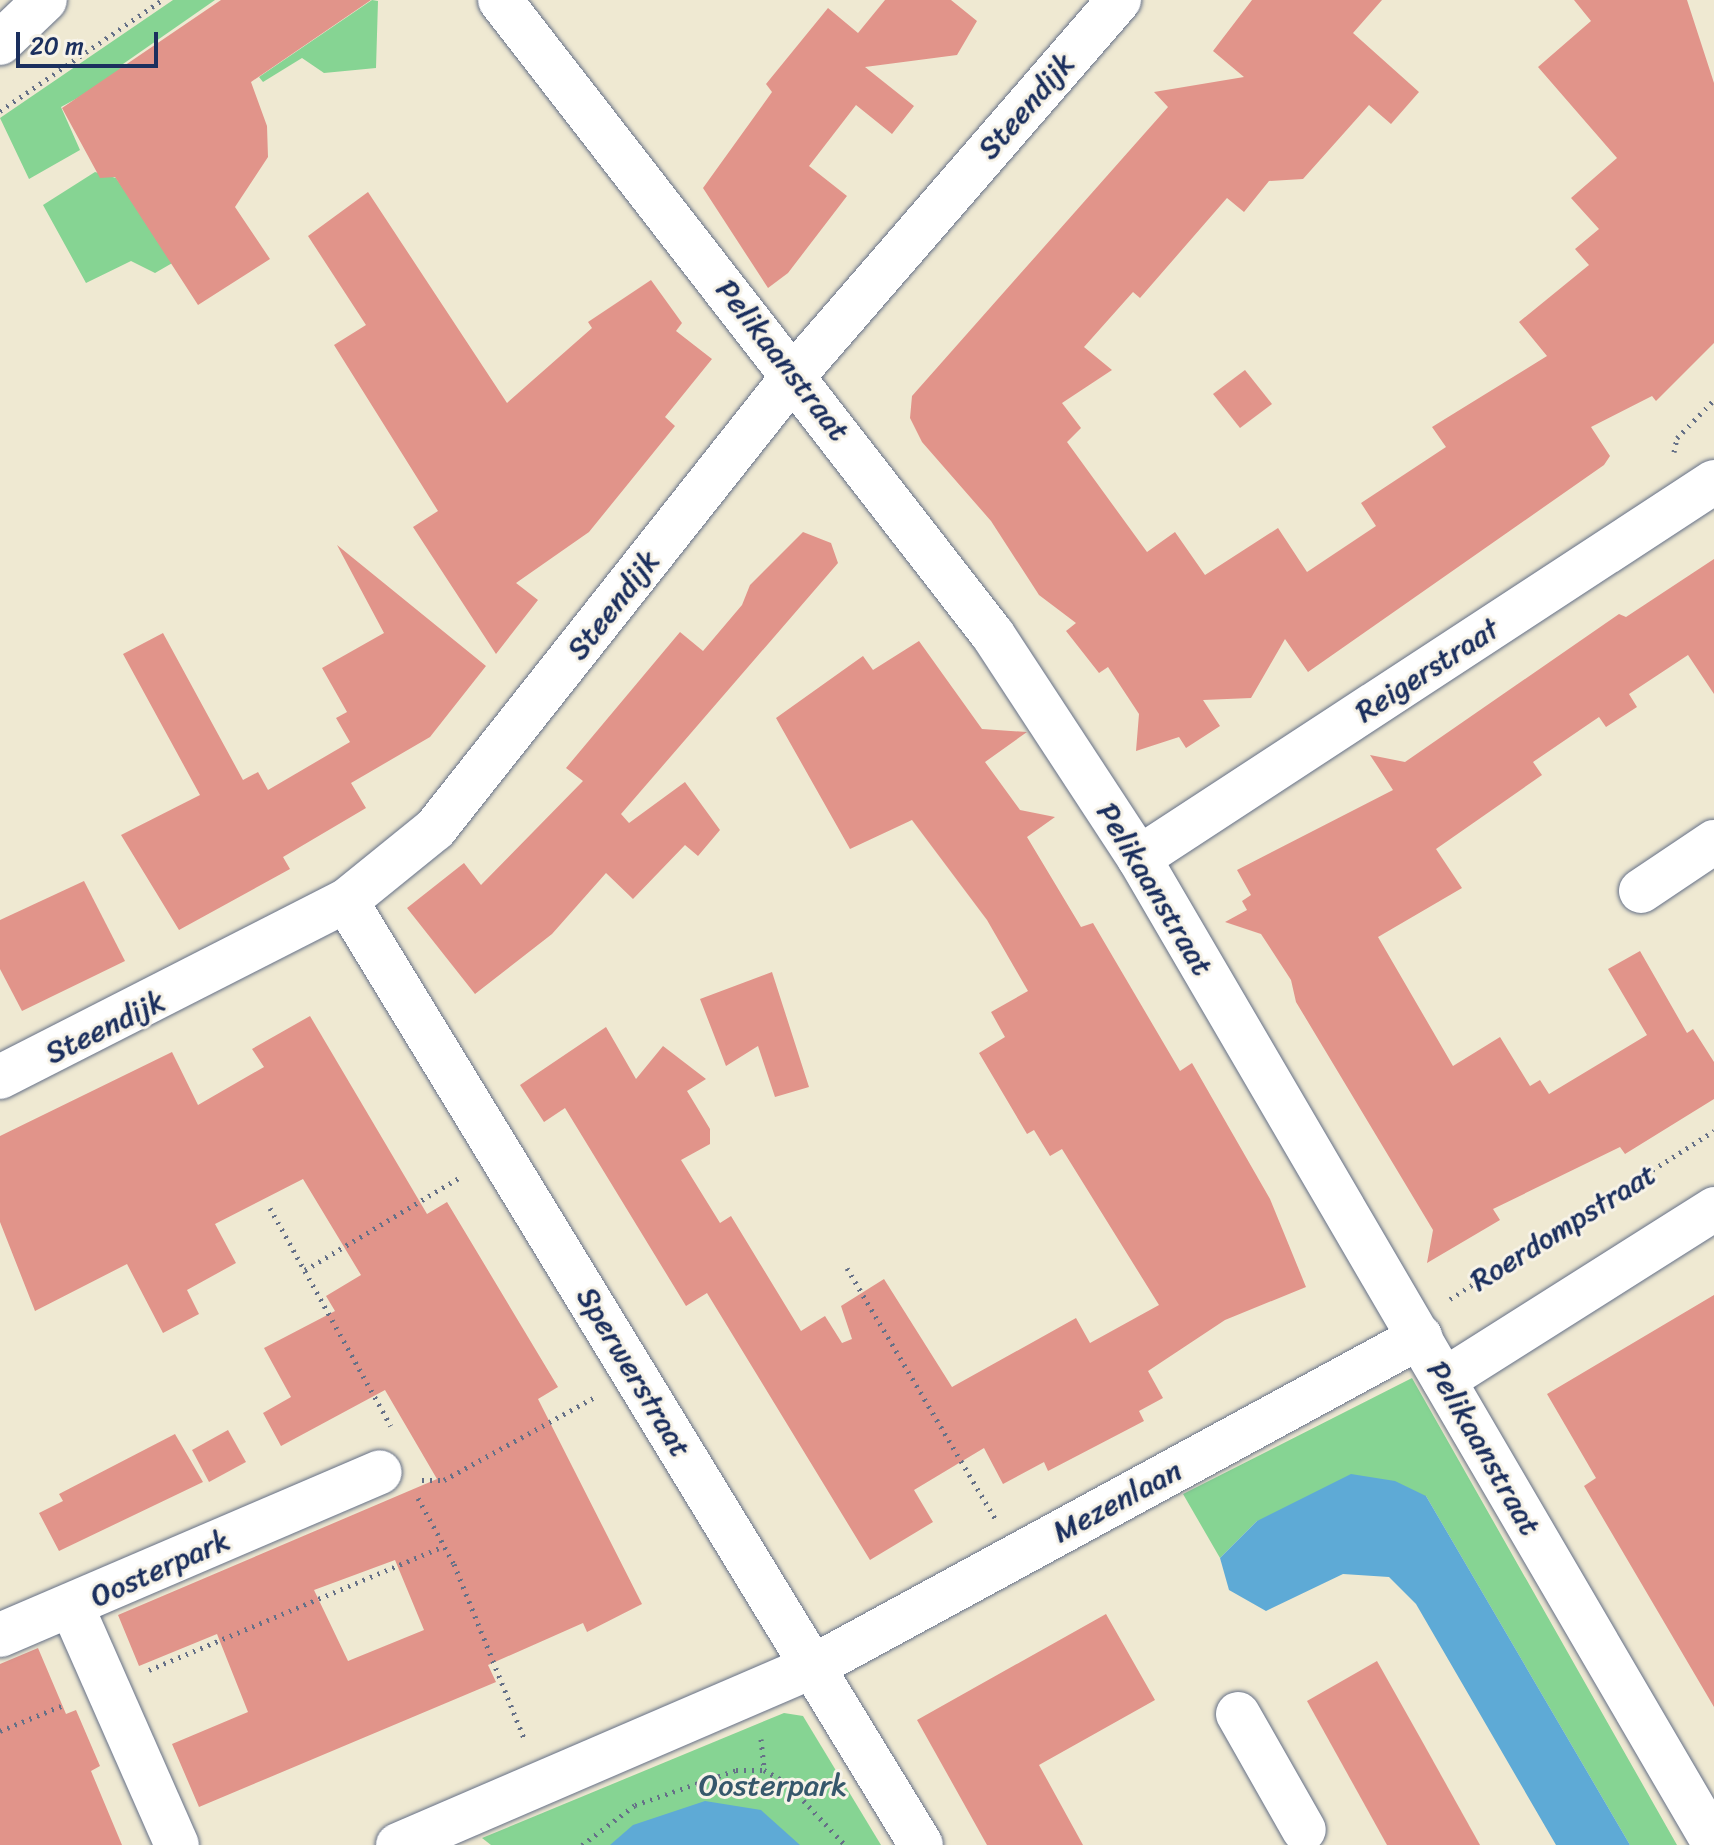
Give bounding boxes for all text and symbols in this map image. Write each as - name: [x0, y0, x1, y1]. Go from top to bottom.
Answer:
- scale bar: [20, 16, 162, 66]
- text: 20 m: [30, 25, 84, 67]
- street label: Steendijk: [970, 46, 1082, 166]
- street label: Pelikaanstraat: [709, 272, 857, 448]
- street label: Steendijk: [559, 543, 667, 667]
- street label: Reigerstraat: [1349, 610, 1505, 730]
- street label: Pelikaanstraat: [1089, 796, 1221, 982]
- street label: Steendijk: [39, 983, 171, 1071]
- street label: Roerdompstraat: [1464, 1156, 1662, 1298]
- street label: Sperwerstraat: [569, 1280, 699, 1464]
- street label: Pelikaanstraat: [1420, 1354, 1548, 1542]
- street label: Mezenlaan: [1046, 1452, 1188, 1550]
- street label: Oosterpark: [85, 1521, 235, 1615]
- park label: Oosterpark: [699, 1767, 847, 1803]

